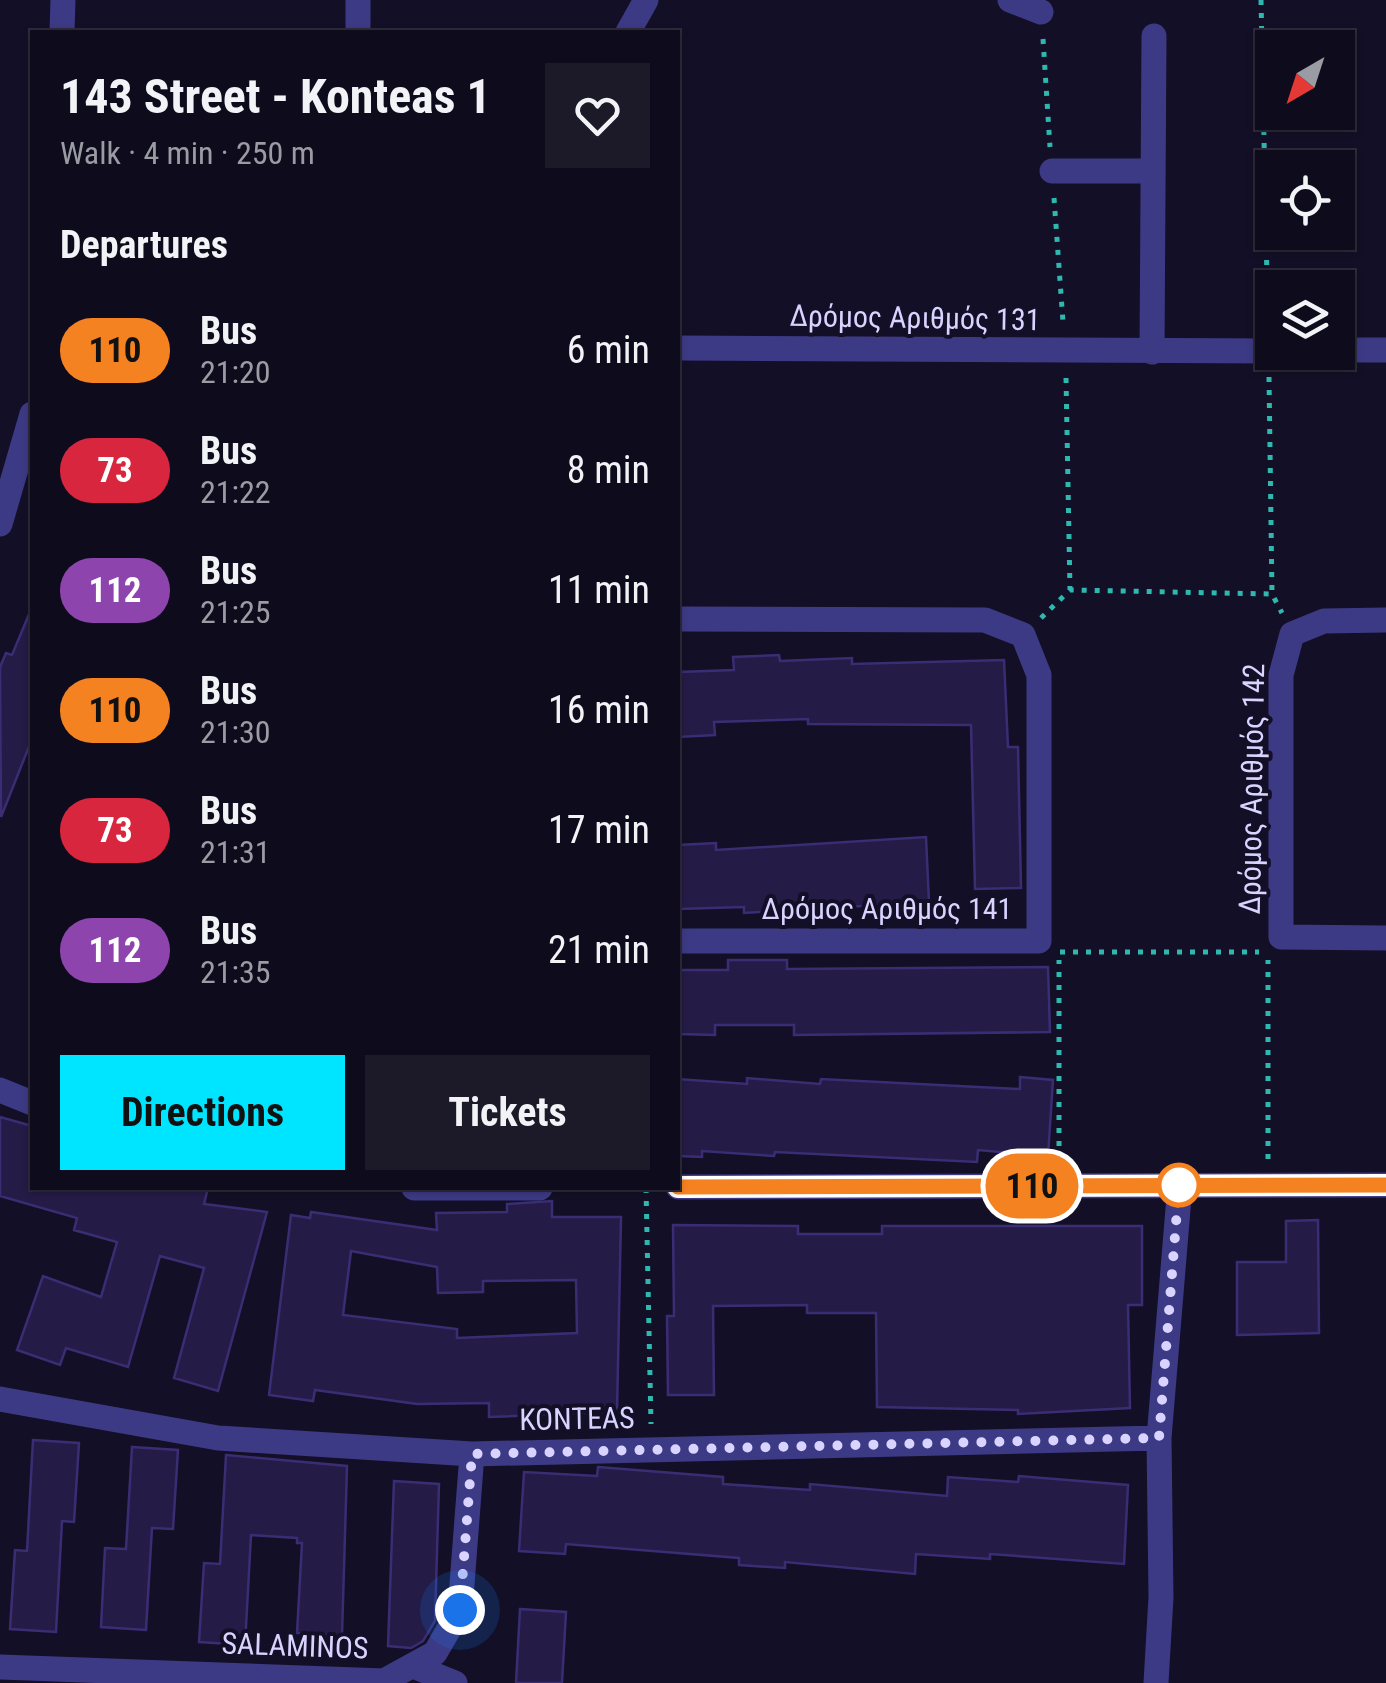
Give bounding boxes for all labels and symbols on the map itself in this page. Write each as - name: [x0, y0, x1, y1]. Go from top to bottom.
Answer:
- north arrow: [1255, 30, 1355, 130]
- street label: Δρόμος Αριθμός 131: [789, 298, 1041, 337]
- street label: Δρόμος Αριθμός 142: [1232, 663, 1271, 915]
- street label: Δρόμος Αριθμός 141: [762, 891, 1012, 926]
- line badge: 110: [974, 1154, 1090, 1218]
- unlabelled marker: [1158, 1164, 1200, 1206]
- street label: KONTEAS: [519, 1400, 635, 1437]
- your location: [435, 1585, 485, 1635]
- street label: SALAMINOS: [221, 1625, 369, 1666]

